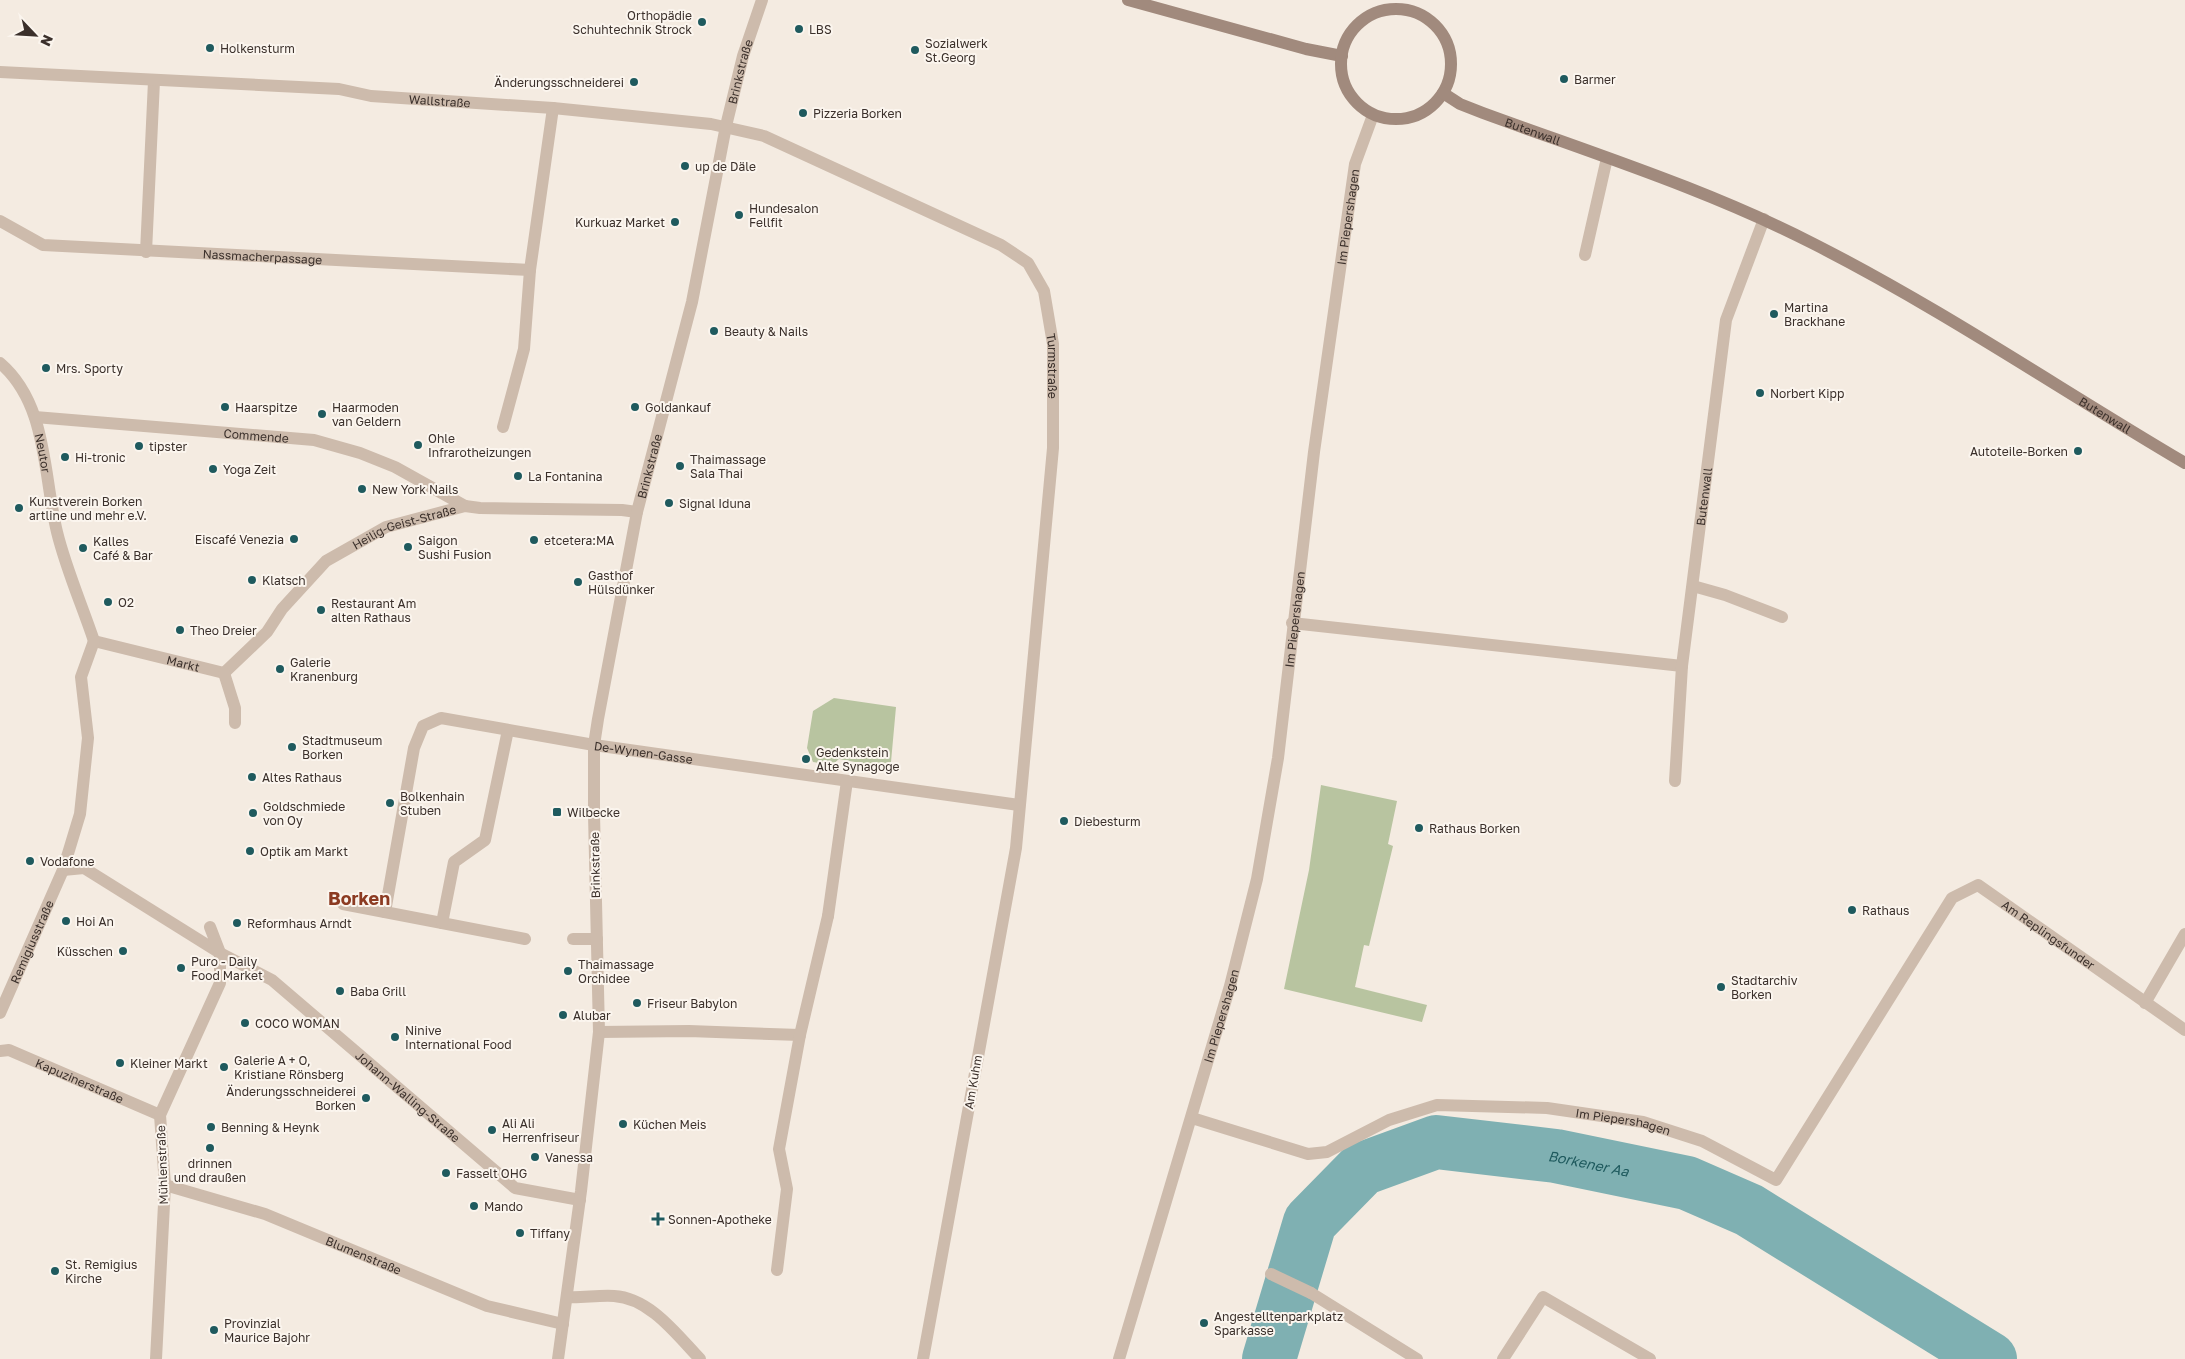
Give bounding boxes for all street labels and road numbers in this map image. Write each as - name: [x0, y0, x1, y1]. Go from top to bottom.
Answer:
- street label: Brinkstraße: [724, 37, 756, 106]
- street label: Wallstraße: [408, 91, 471, 110]
- street label: Butenwall: [1503, 114, 1563, 148]
- street label: Im Piepershagen: [1333, 168, 1362, 266]
- street label: Nassmacherpassage: [202, 246, 323, 267]
- street label: Turmstraße: [1044, 332, 1061, 399]
- street label: Butenwall: [2077, 393, 2134, 437]
- street label: Commende: [223, 425, 289, 445]
- street label: Neutor: [32, 432, 54, 474]
- street label: Brinkstraße: [633, 432, 665, 500]
- street label: Butenwall: [1692, 467, 1715, 526]
- street label: Heilig-Geist-Straße: [349, 501, 458, 552]
- street label: Im Piepershagen: [1281, 570, 1307, 668]
- street label: Markt: [165, 652, 202, 674]
- street label: De-Wynen-Gasse: [593, 738, 694, 766]
- street label: Brinkstraße: [587, 832, 603, 898]
- street label: Am Replingsfunder: [1999, 897, 2098, 972]
- street label: Remigiusstraße: [7, 898, 56, 986]
- street label: Im Piepershagen: [1200, 967, 1241, 1064]
- street label: Johann-Walling-Straße: [353, 1047, 463, 1145]
- street label: Am Kuhm: [961, 1054, 985, 1110]
- street label: Kapuzinerstraße: [33, 1055, 126, 1106]
- street label: Im Piepershagen: [1575, 1105, 1673, 1138]
- street label: Mühlenstraße: [153, 1125, 171, 1205]
- street label: Blumenstraße: [324, 1233, 404, 1277]

